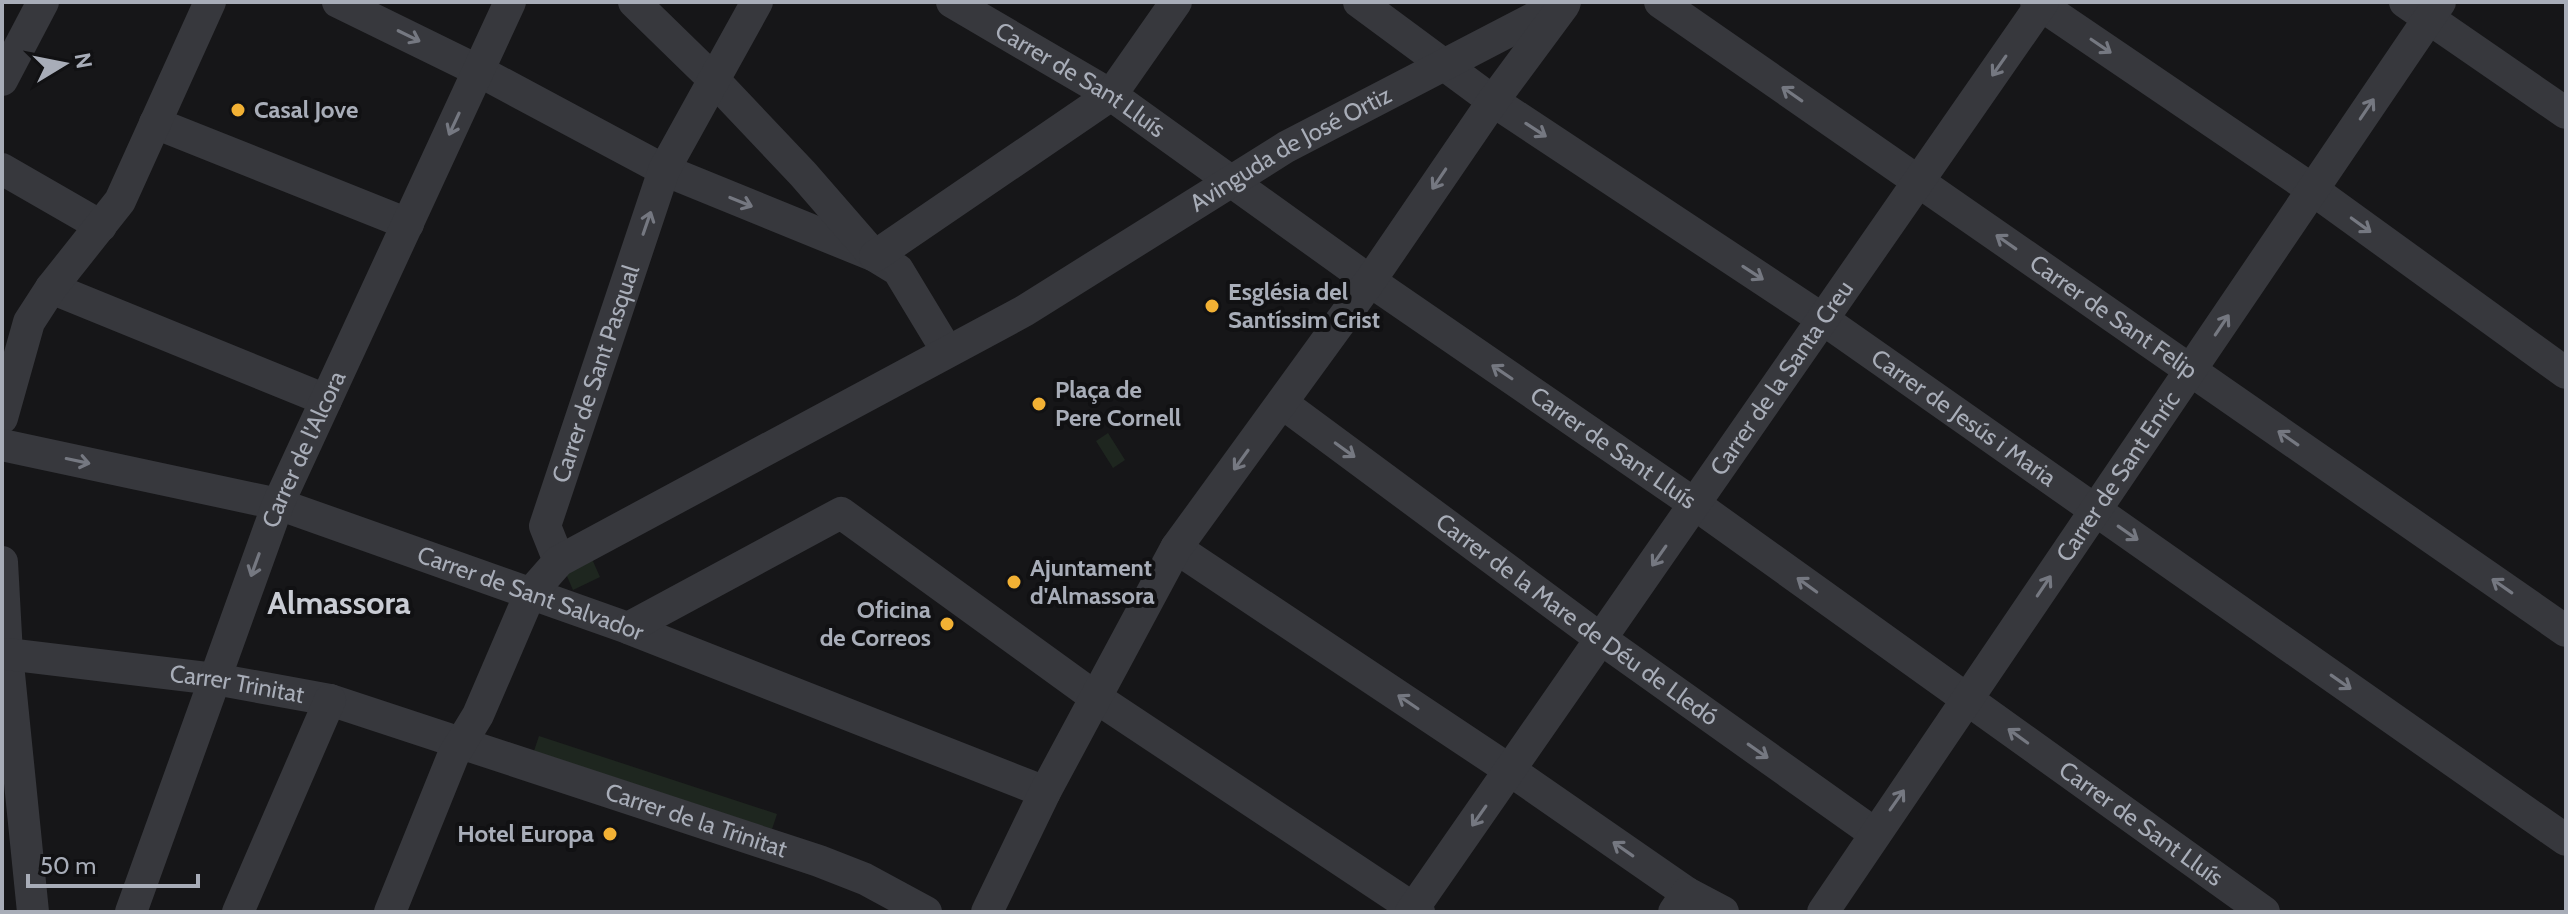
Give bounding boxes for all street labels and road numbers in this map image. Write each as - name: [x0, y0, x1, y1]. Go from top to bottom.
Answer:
- street label: Carrer de Sant Lluís: [990, 16, 1171, 143]
- street label: Avinguda de José Ortiz: [1184, 80, 1396, 218]
- street label: Carrer de Sant Felip: [2024, 248, 2203, 385]
- street label: Carrer de Sant Pasqual: [545, 261, 645, 486]
- street label: Carrer de la Santa Creu: [1704, 275, 1859, 481]
- street label: Carrer de Jesús i Maria: [1866, 343, 2062, 492]
- street label: Carrer de l'Alcora: [256, 366, 352, 532]
- street label: Carrer de Sant Lluís: [1525, 380, 1702, 515]
- street label: Carrer de Sant Enric: [2050, 385, 2186, 567]
- street label: Carrer de la Mare de Déu de Lledó: [1430, 507, 1724, 732]
- street label: Carrer de Sant Salvador: [413, 540, 648, 647]
- street label: Carrer Trinitat: [168, 659, 307, 709]
- street label: Carrer de Sant Lluís: [2053, 755, 2229, 892]
- street label: Carrer de la Trinitat: [602, 777, 791, 864]

